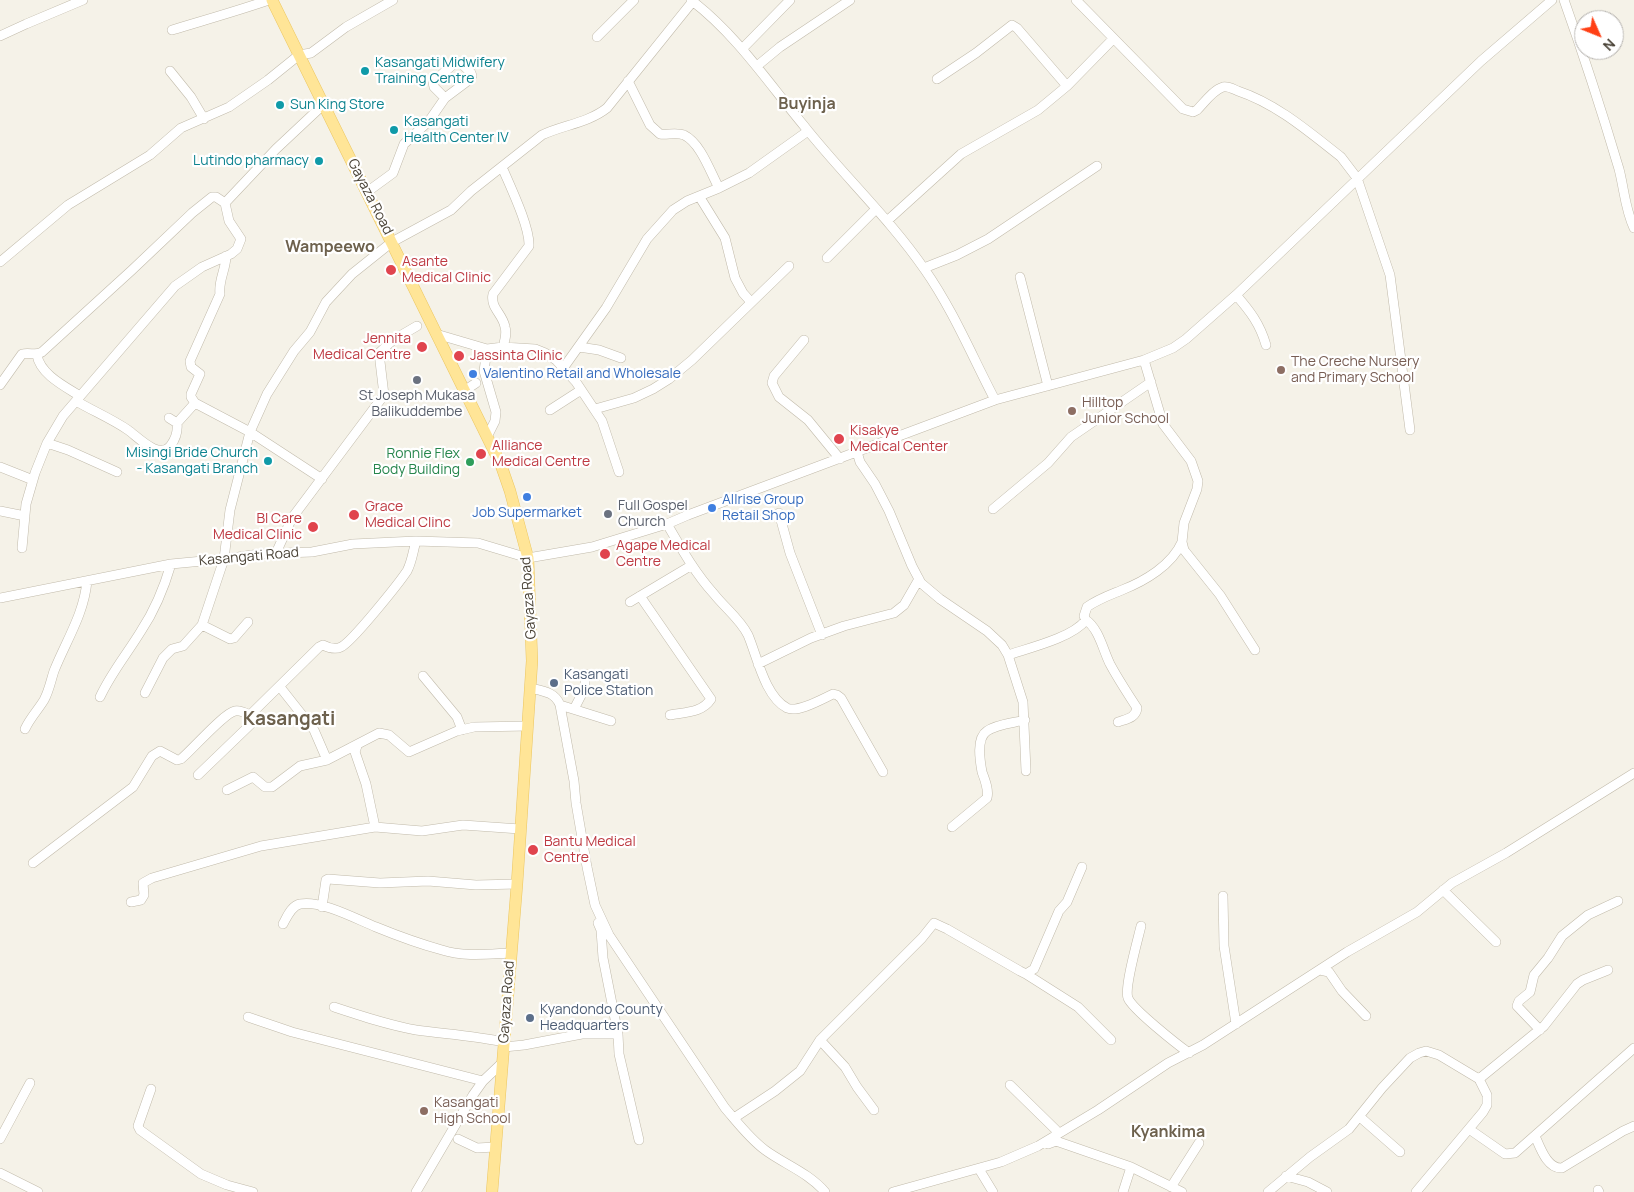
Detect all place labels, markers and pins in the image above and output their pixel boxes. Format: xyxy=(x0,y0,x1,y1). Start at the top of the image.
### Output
place label: Kasangati Midwifery Training Centre xyxy=(375,55,505,88)
marker: Kasangati Midwifery Training Centre xyxy=(359,65,371,77)
place label: Sun King Store xyxy=(290,97,384,113)
marker: Sun King Store xyxy=(274,99,286,111)
place label: Kasangati Health Center IV xyxy=(404,114,509,146)
marker: Kasangati Health Center IV xyxy=(388,124,400,136)
place label: Lutindo pharmacy xyxy=(193,153,309,169)
marker: Lutindo pharmacy xyxy=(313,155,325,167)
place label: Asante Medical Clinic xyxy=(402,254,491,286)
marker: Asante Medical Clinic xyxy=(384,263,398,277)
place label: Jennita Medical Centre xyxy=(313,331,411,364)
marker: Jennita Medical Centre xyxy=(415,340,429,354)
place label: Jassinta Clinic xyxy=(470,348,563,364)
marker: Jassinta Clinic xyxy=(452,349,466,363)
place label: The Creche Nursery and Primary School xyxy=(1291,354,1419,387)
marker: The Creche Nursery and Primary School xyxy=(1275,364,1287,376)
place label: Valentino Retail and Wholesale xyxy=(483,366,681,382)
marker: Valentino Retail and Wholesale xyxy=(467,368,479,380)
marker: St Joseph Mukasa Balikuddembe xyxy=(411,374,423,386)
place label: St Joseph Mukasa Balikuddembe xyxy=(359,388,475,421)
place label: Hilltop Junior School xyxy=(1082,395,1169,428)
marker: Hilltop Junior School xyxy=(1066,405,1078,417)
place label: Kisakye Medical Center xyxy=(850,423,948,456)
marker: Kisakye Medical Center xyxy=(832,432,846,446)
place label: Alliance Medical Centre xyxy=(492,438,590,471)
place label: Misingi Bride Church - Kasangati Branch xyxy=(126,445,258,478)
place label: Ronnie Flex Body Building xyxy=(373,446,460,478)
marker: Alliance Medical Centre xyxy=(474,447,488,461)
marker: Misingi Bride Church - Kasangati Branch xyxy=(262,455,274,467)
marker: Ronnie Flex Body Building xyxy=(464,456,476,468)
marker: Job Supermarket xyxy=(521,491,533,503)
place label: Allrise Group Retail Shop xyxy=(722,492,804,524)
place label: Full Gospel Church xyxy=(618,498,688,530)
place label: Grace Medical Clinc xyxy=(365,499,451,532)
marker: Allrise Group Retail Shop xyxy=(706,502,718,514)
place label: Job Supermarket xyxy=(472,505,582,521)
marker: Grace Medical Clinc xyxy=(347,508,361,522)
marker: Full Gospel Church xyxy=(602,508,614,520)
place label: BI Care Medical Clinic xyxy=(213,511,302,544)
marker: BI Care Medical Clinic xyxy=(306,520,320,534)
place label: Agape Medical Centre xyxy=(616,538,710,570)
marker: Agape Medical Centre xyxy=(598,547,612,561)
place label: Kasangati Police Station xyxy=(564,667,653,700)
marker: Kasangati Police Station xyxy=(548,677,560,689)
place label: Bantu Medical Centre xyxy=(544,834,636,866)
marker: Bantu Medical Centre xyxy=(526,843,540,857)
place label: Kyandondo County Headquarters xyxy=(540,1002,663,1034)
marker: Kyandondo County Headquarters xyxy=(524,1012,536,1024)
place label: Kasangati High School xyxy=(434,1095,511,1128)
marker: Kasangati High School xyxy=(418,1105,430,1117)

